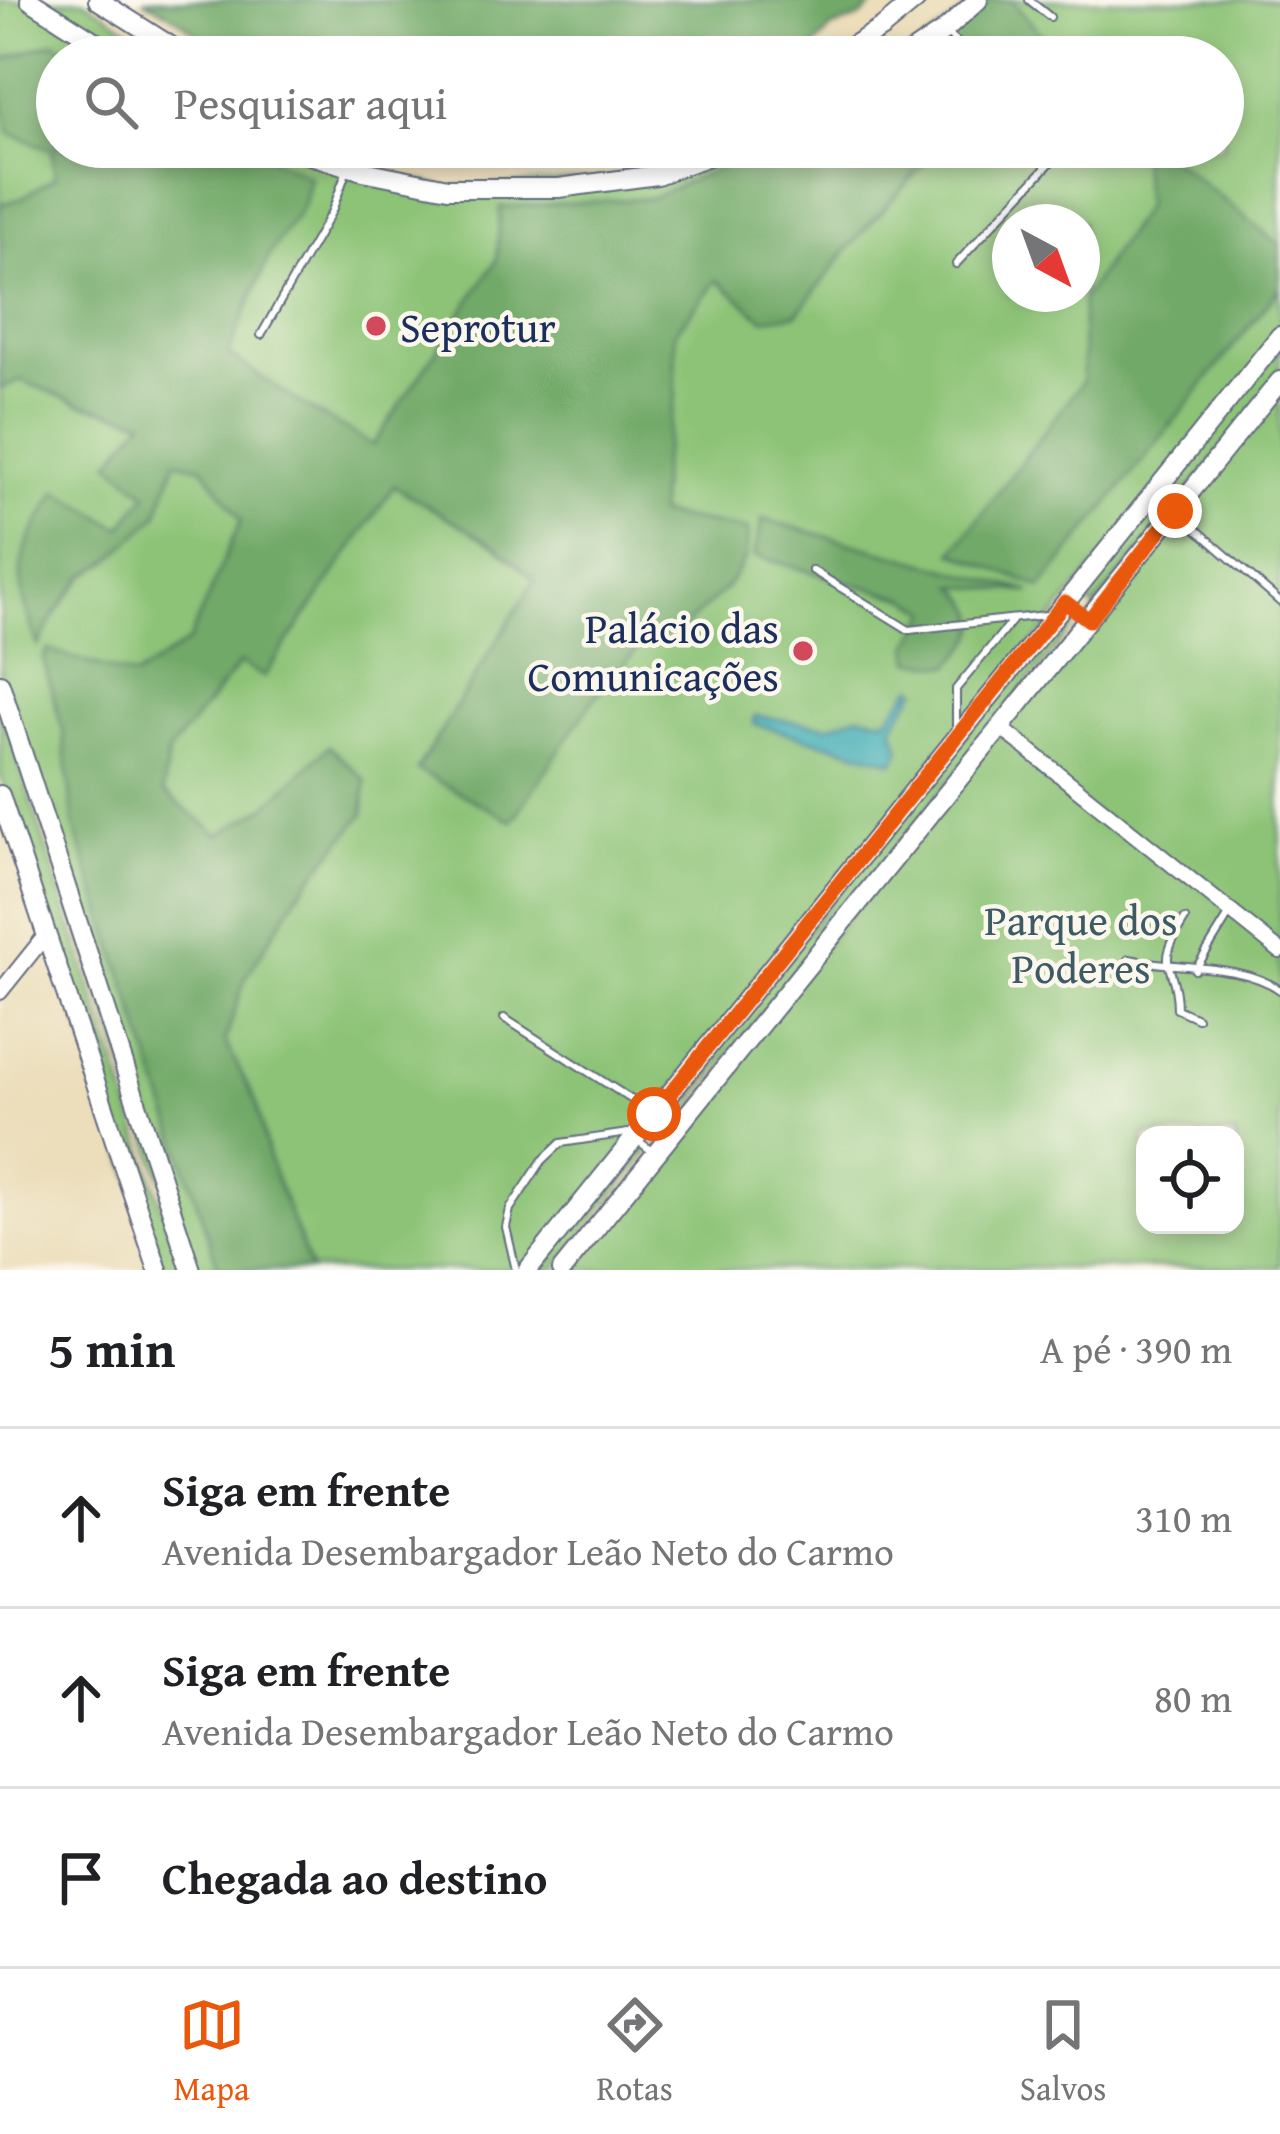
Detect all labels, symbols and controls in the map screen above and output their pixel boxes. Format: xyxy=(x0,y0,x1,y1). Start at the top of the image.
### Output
search box xyxy=(36,36,1244,168)
icon: search xyxy=(78,69,144,135)
text: Pesquisar aqui xyxy=(174,70,447,135)
north arrow xyxy=(992,204,1100,312)
place label: Seprotur xyxy=(400,296,556,357)
marker: Seprotur xyxy=(363,313,389,339)
route end xyxy=(1148,484,1202,538)
place label: Palácio das Comunicações xyxy=(527,597,779,706)
marker: Palácio das Comunicações xyxy=(790,638,816,664)
park label: Parque dos Poderes xyxy=(984,889,1178,998)
route start xyxy=(627,1087,681,1141)
map controls xyxy=(1136,1126,1244,1234)
button: locate xyxy=(1136,1126,1244,1234)
text: 5 min xyxy=(48,1311,175,1386)
text: A pé · 390 m xyxy=(1040,1320,1232,1377)
text: Siga em frente xyxy=(162,1457,450,1522)
icon: ahead xyxy=(48,1485,114,1551)
text: 310 m xyxy=(1135,1489,1232,1546)
text: Avenida Desembargador Leão Neto do Carmo xyxy=(162,1522,894,1579)
text: Siga em frente xyxy=(162,1637,450,1702)
icon: ahead xyxy=(48,1665,114,1731)
text: 80 m xyxy=(1154,1669,1232,1726)
text: Avenida Desembargador Leão Neto do Carmo xyxy=(162,1702,894,1759)
icon: arrive xyxy=(48,1845,114,1911)
text: Chegada ao destino xyxy=(162,1845,547,1910)
tab: Mapa xyxy=(174,1992,250,2112)
tab: Rotas xyxy=(597,1992,673,2112)
tab: Salvos xyxy=(1020,1992,1106,2112)

